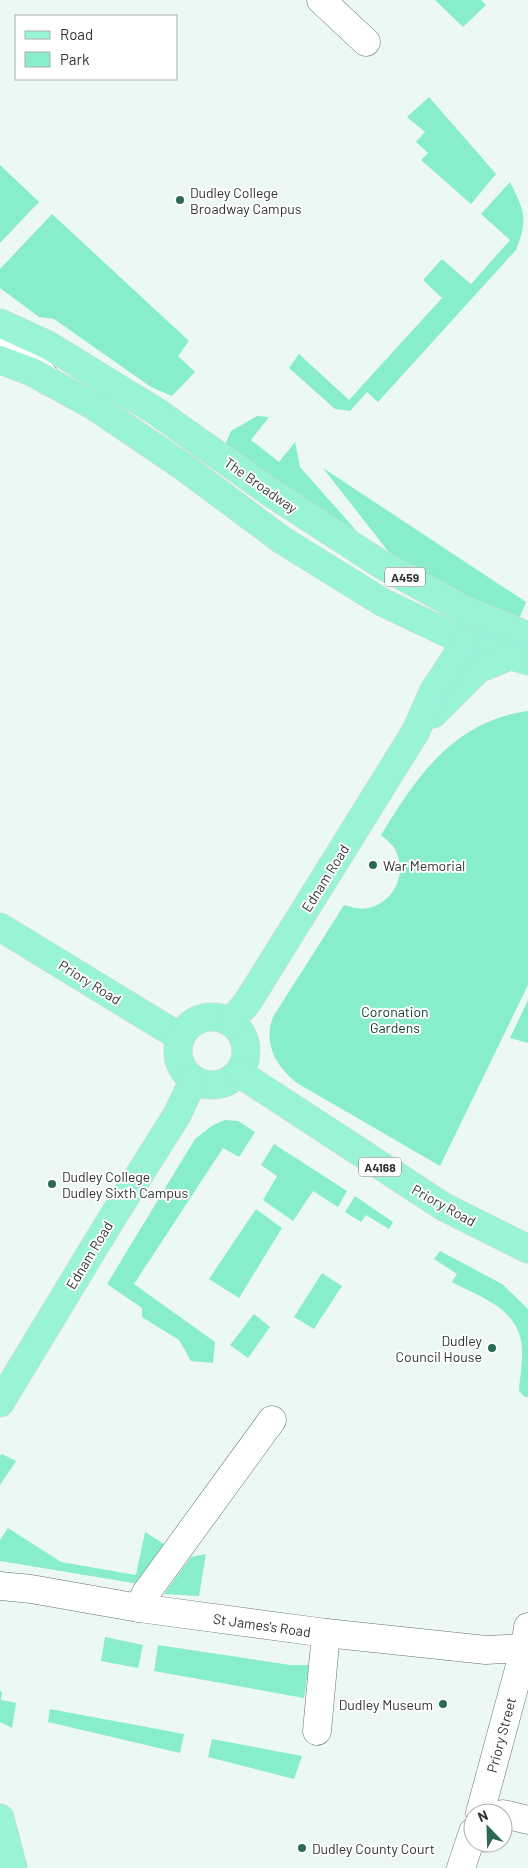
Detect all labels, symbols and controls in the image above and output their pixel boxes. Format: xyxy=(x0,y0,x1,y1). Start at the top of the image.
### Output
legend xyxy=(15,15,178,80)
text: Road xyxy=(60,25,93,43)
text: Park xyxy=(60,50,90,68)
place label: Dudley College Broadway Campus xyxy=(190,184,302,217)
marker: Dudley College Broadway Campus xyxy=(174,194,186,206)
street label: The Broadway xyxy=(221,454,301,517)
road number: A459 xyxy=(385,568,425,586)
street label: Ednam Road xyxy=(298,841,352,915)
place label: War Memorial xyxy=(383,857,465,874)
marker: War Memorial xyxy=(367,859,379,871)
street label: Priory Road xyxy=(56,956,124,1008)
park label: Coronation Gardens xyxy=(361,1003,429,1036)
road number: A4168 xyxy=(359,1158,401,1176)
place label: Dudley College Dudley Sixth Campus xyxy=(62,1168,189,1201)
marker: Dudley College Dudley Sixth Campus xyxy=(46,1178,58,1190)
street label: Priory Road xyxy=(409,1181,479,1229)
street label: Ednam Road xyxy=(62,1218,116,1292)
place label: Dudley Council House xyxy=(396,1332,483,1365)
marker: Dudley Council House xyxy=(486,1342,498,1354)
street label: St James's Road xyxy=(212,1610,312,1640)
street label: Priory Street xyxy=(483,1695,519,1775)
place label: Dudley Museum xyxy=(339,1696,433,1713)
marker: Dudley Museum xyxy=(437,1698,449,1710)
north arrow xyxy=(463,1803,513,1853)
text: N xyxy=(475,1806,490,1825)
place label: Dudley County Court xyxy=(312,1840,435,1857)
marker: Dudley County Court xyxy=(296,1842,308,1854)

